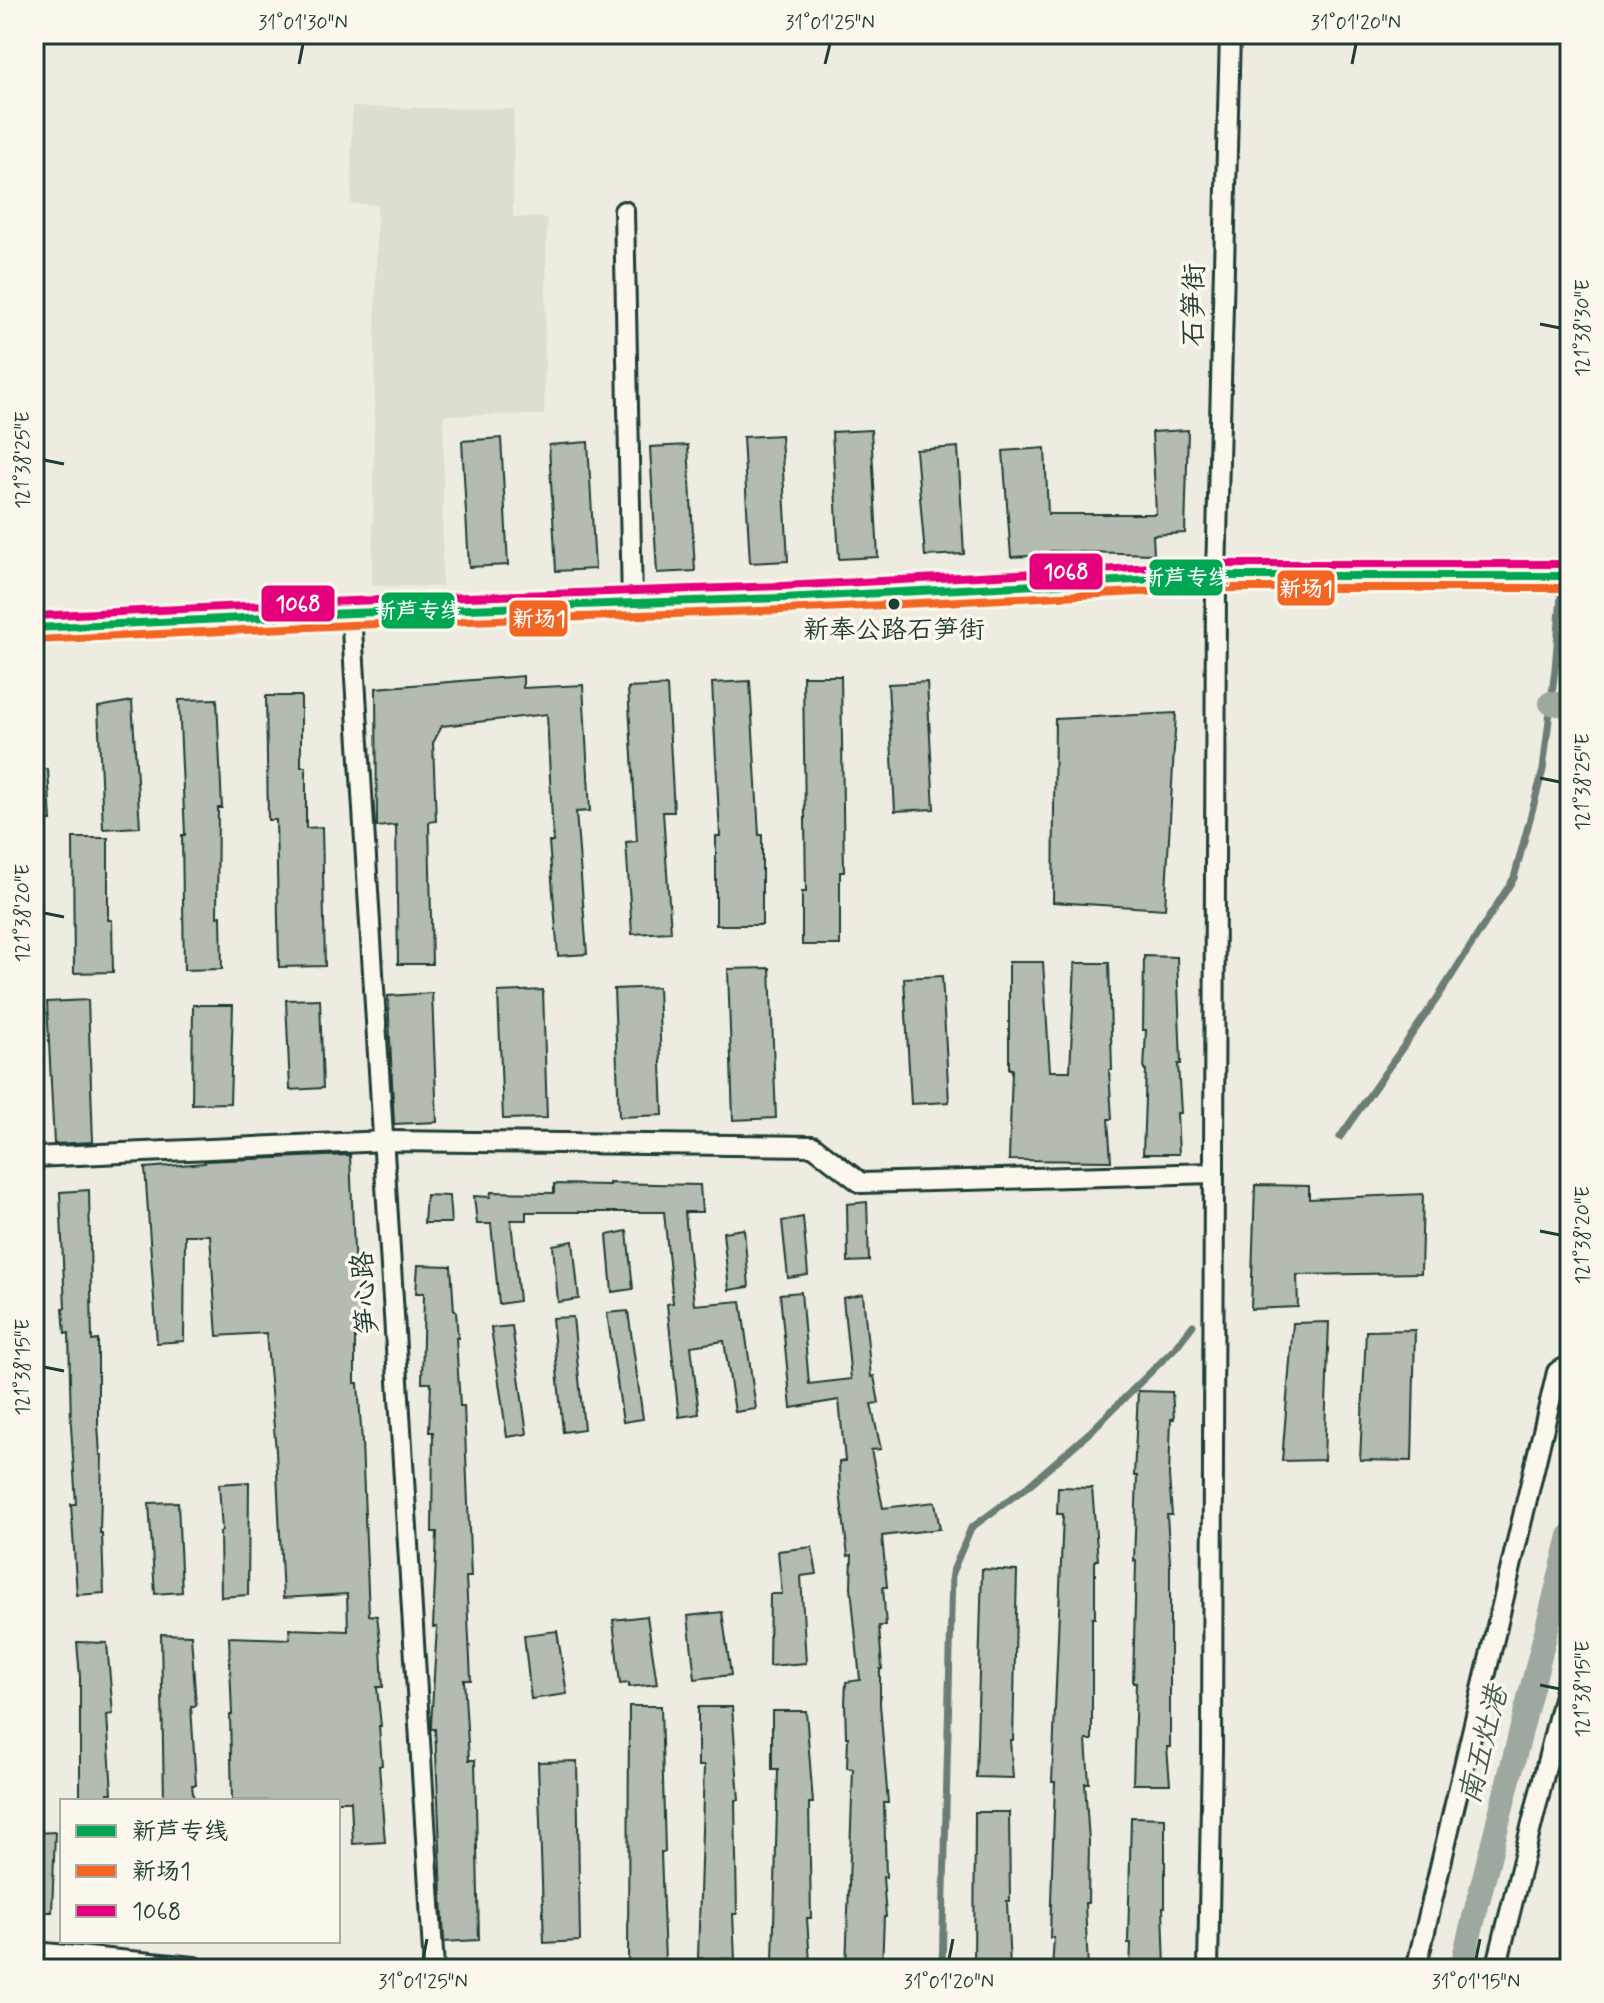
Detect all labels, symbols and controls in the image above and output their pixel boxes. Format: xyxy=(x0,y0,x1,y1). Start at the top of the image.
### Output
text: 31°01'30"N xyxy=(258,10,348,37)
text: 31°01'25"N xyxy=(785,10,875,37)
text: 31°01'20"N xyxy=(1311,10,1401,37)
street label: 石笋街 xyxy=(1176,263,1214,347)
text: 121°38'30"E xyxy=(1570,279,1597,377)
text: 121°38'25"E xyxy=(10,411,37,509)
line badge: 1068 xyxy=(1028,552,1104,591)
line badge: 新芦专线 xyxy=(1148,558,1224,597)
text: 1068 xyxy=(1043,559,1089,587)
text: 新芦专线 xyxy=(1142,565,1230,593)
line badge: 新场1 xyxy=(1276,569,1336,607)
text: 新场1 xyxy=(1279,576,1333,604)
line badge: 1068 xyxy=(260,584,336,623)
text: 1068 xyxy=(275,591,321,619)
line badge: 新芦专线 xyxy=(380,591,456,630)
marker: 新奉公路石笋街 xyxy=(886,596,902,612)
text: 新芦专线 xyxy=(374,598,462,626)
line badge: 新场1 xyxy=(508,599,569,638)
text: 新场1 xyxy=(512,606,566,634)
place label: 新奉公路石笋街 xyxy=(803,614,985,648)
text: 121°38'25"E xyxy=(1570,733,1597,831)
text: 121°38'20"E xyxy=(10,864,37,962)
text: 121°38'20"E xyxy=(1570,1186,1597,1284)
street label: 笋心路 xyxy=(345,1250,387,1336)
text: 121°38'15"E xyxy=(10,1319,37,1415)
text: 121°38'15"E xyxy=(1570,1641,1597,1737)
water label: 南五灶港 xyxy=(1451,1679,1518,1808)
legend xyxy=(60,1799,340,1943)
text: 新芦专线 xyxy=(132,1817,228,1848)
text: 新场1 xyxy=(132,1857,191,1888)
text: 1068 xyxy=(132,1897,181,1928)
text: 31°01'25"N xyxy=(378,1969,468,1996)
text: 31°01'20"N xyxy=(904,1969,994,1996)
text: 31°01'15"N xyxy=(1432,1969,1520,1996)

